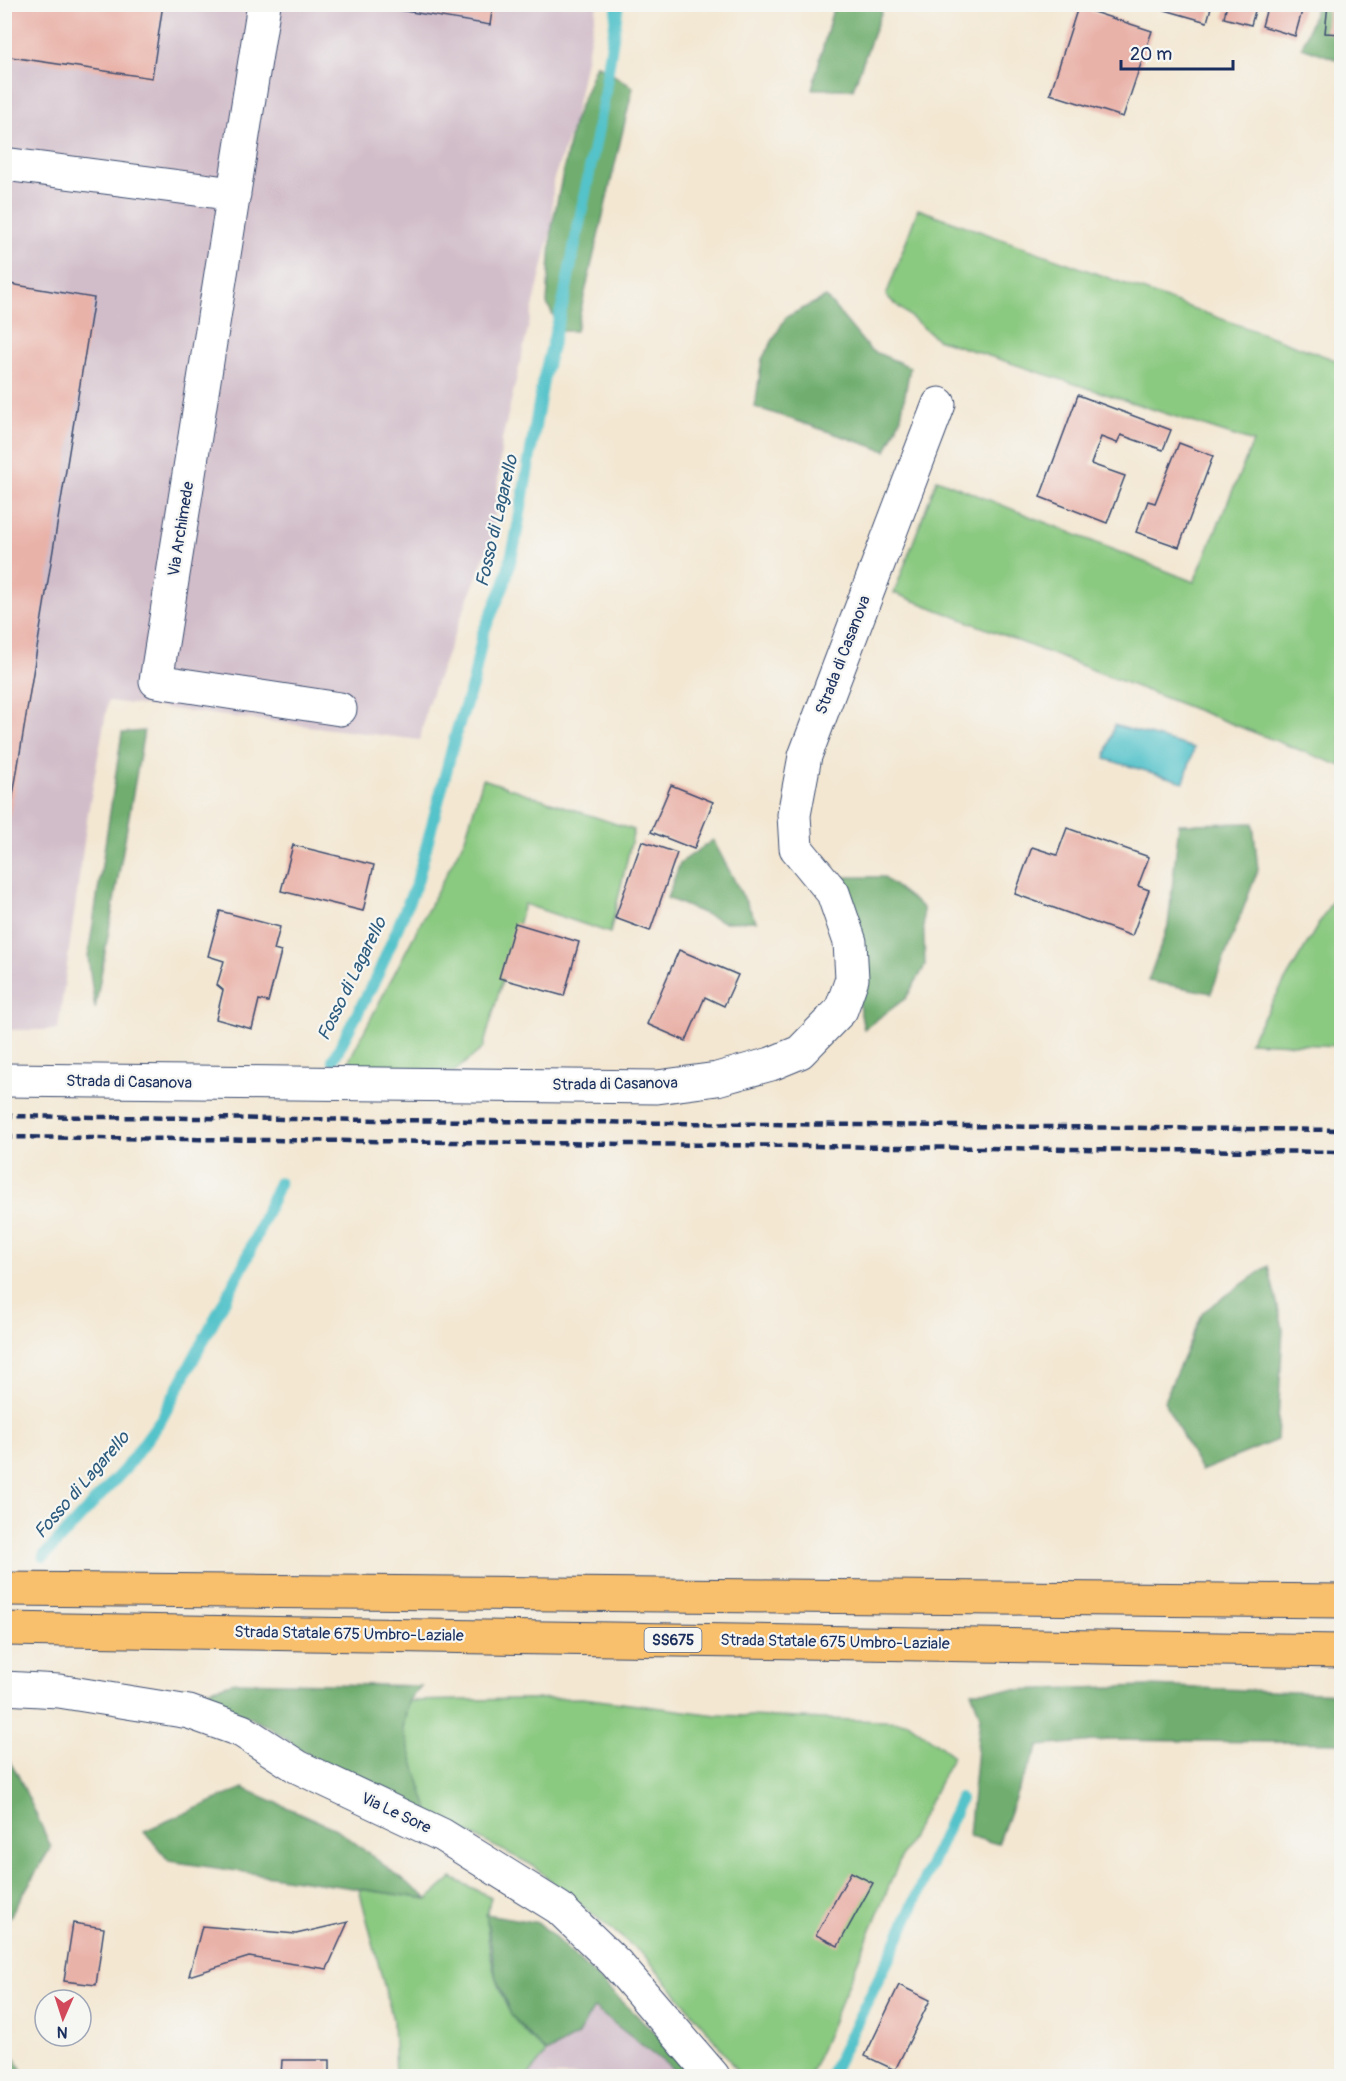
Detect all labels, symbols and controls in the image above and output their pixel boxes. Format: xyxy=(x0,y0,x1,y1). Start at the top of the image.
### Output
scale bar xyxy=(1121,33,1234,71)
text: 20 m xyxy=(1130,43,1172,66)
water label: Fosso di Lagarello xyxy=(471,452,524,589)
street label: Via Archimede xyxy=(164,480,198,578)
street label: Strada di Casanova xyxy=(811,593,875,717)
water label: Fosso di Lagarello xyxy=(312,912,392,1044)
street label: Strada di Casanova xyxy=(66,1071,192,1093)
street label: Strada di Casanova xyxy=(552,1073,678,1095)
water label: Fosso di Lagarello xyxy=(29,1426,136,1543)
street label: Strada Statale 675 Umbro-Laziale xyxy=(234,1622,464,1646)
road number: SS675 xyxy=(644,1628,702,1652)
street label: Strada Statale 675 Umbro-Laziale xyxy=(720,1630,950,1654)
street label: Via Le Sore xyxy=(358,1788,434,1838)
north arrow xyxy=(33,1988,93,2048)
text: N xyxy=(56,2022,68,2042)

